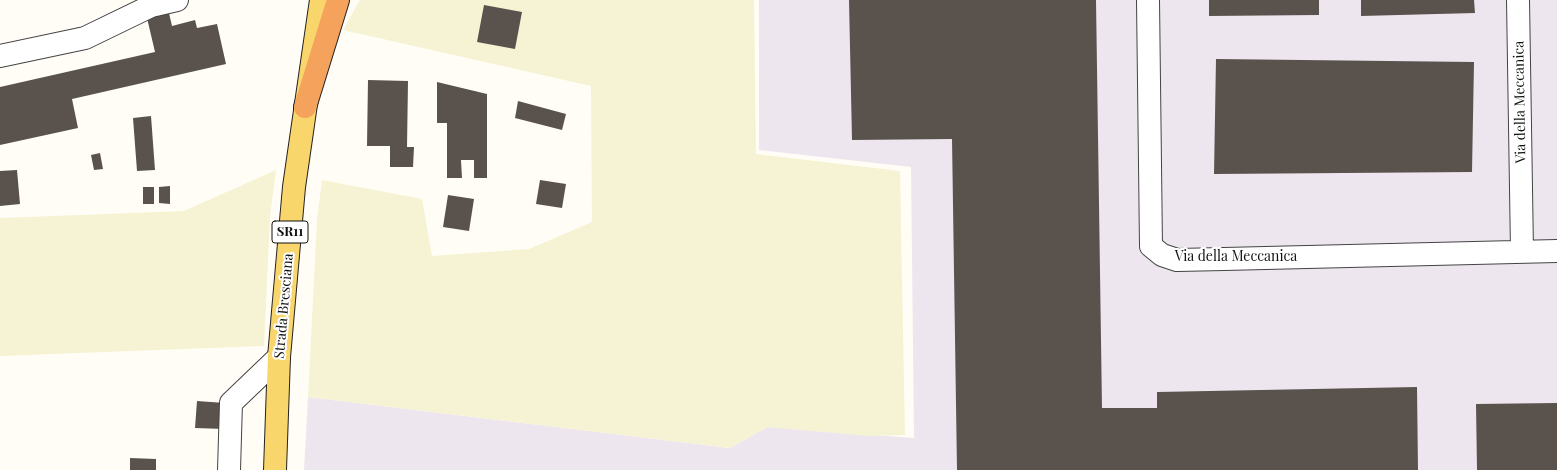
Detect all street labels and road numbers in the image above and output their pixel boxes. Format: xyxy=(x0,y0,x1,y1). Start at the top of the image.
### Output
street label: Via della Meccanica xyxy=(1511,41,1529,163)
road number: SR11 xyxy=(272,221,308,243)
street label: Via della Meccanica xyxy=(1175,249,1297,265)
street label: Strada Bresciana xyxy=(271,253,297,359)

